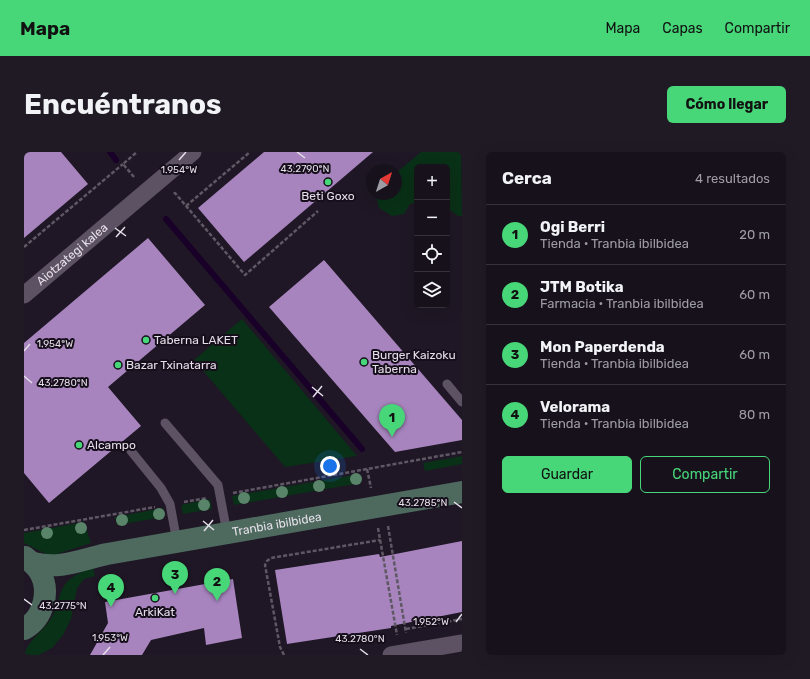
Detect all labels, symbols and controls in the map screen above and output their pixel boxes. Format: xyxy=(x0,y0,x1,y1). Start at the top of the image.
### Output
text: Mapa xyxy=(20,17,70,40)
text: Mapa xyxy=(605,20,640,37)
text: Capas xyxy=(662,20,703,37)
text: Compartir xyxy=(725,20,790,37)
button: Cómo llegar xyxy=(667,86,786,123)
text: Encuéntranos xyxy=(24,88,222,121)
text: 43.2790°N xyxy=(281,163,329,175)
text: 1.954°W xyxy=(161,164,197,176)
north arrow xyxy=(366,164,402,200)
map controls xyxy=(414,164,450,308)
button: + xyxy=(414,164,450,200)
text: Cerca xyxy=(502,168,552,188)
text: 4 resultados xyxy=(695,171,770,186)
marker: Beti Goxo xyxy=(323,177,333,187)
place label: Beti Goxo xyxy=(301,189,355,203)
button: − xyxy=(414,200,450,236)
text: Ogi Berri xyxy=(540,218,605,236)
street label: Aiotzategi kalea xyxy=(34,220,110,288)
text: 1 xyxy=(512,227,518,242)
text: 20 m xyxy=(739,227,770,242)
button: locate xyxy=(414,236,450,272)
text: Tienda · Tranbia ibilbidea xyxy=(540,236,689,251)
button: layers xyxy=(414,272,450,308)
text: JTM Botika xyxy=(540,278,624,296)
text: 2 xyxy=(511,287,519,302)
text: 60 m xyxy=(739,287,770,302)
text: Farmacia · Tranbia ibilbidea xyxy=(540,296,704,311)
place label: Taberna LAKET xyxy=(154,333,238,347)
marker: Taberna LAKET xyxy=(141,335,151,345)
text: 1.954°W xyxy=(37,338,73,350)
text: Mon Paperdenda xyxy=(540,338,665,356)
text: 3 xyxy=(511,347,519,362)
text: 60 m xyxy=(739,347,770,362)
place label: Burger Kaizoku Taberna xyxy=(372,348,456,376)
text: Tienda · Tranbia ibilbidea xyxy=(540,356,689,371)
marker: Burger Kaizoku Taberna xyxy=(359,357,369,367)
place label: Bazar Txinatarra xyxy=(126,358,217,372)
marker: Bazar Txinatarra xyxy=(113,360,123,370)
text: 43.2780°N xyxy=(38,377,88,389)
text: Velorama xyxy=(540,398,610,416)
pin: 1 xyxy=(379,404,405,437)
text: 4 xyxy=(511,407,519,422)
text: 80 m xyxy=(739,407,770,422)
text: Tienda · Tranbia ibilbidea xyxy=(540,416,689,431)
place label: Alcampo xyxy=(87,438,136,452)
marker: Alcampo xyxy=(74,440,84,450)
your location xyxy=(320,456,340,476)
button: Guardar xyxy=(502,456,632,493)
button: Compartir xyxy=(640,456,770,493)
text: 43.2785°N xyxy=(399,497,447,509)
street label: Tranbia ibilbidea xyxy=(231,510,323,539)
pin: 3 xyxy=(162,561,188,594)
pin: 2 xyxy=(204,568,230,601)
pin: 4 xyxy=(98,574,124,607)
marker: ArkiKat xyxy=(150,593,160,603)
text: 43.2775°N xyxy=(39,600,87,612)
place label: ArkiKat xyxy=(135,605,175,619)
text: 1.952°W xyxy=(413,616,449,628)
text: 1.953°W xyxy=(92,632,128,644)
text: 43.2780°N xyxy=(335,633,385,645)

